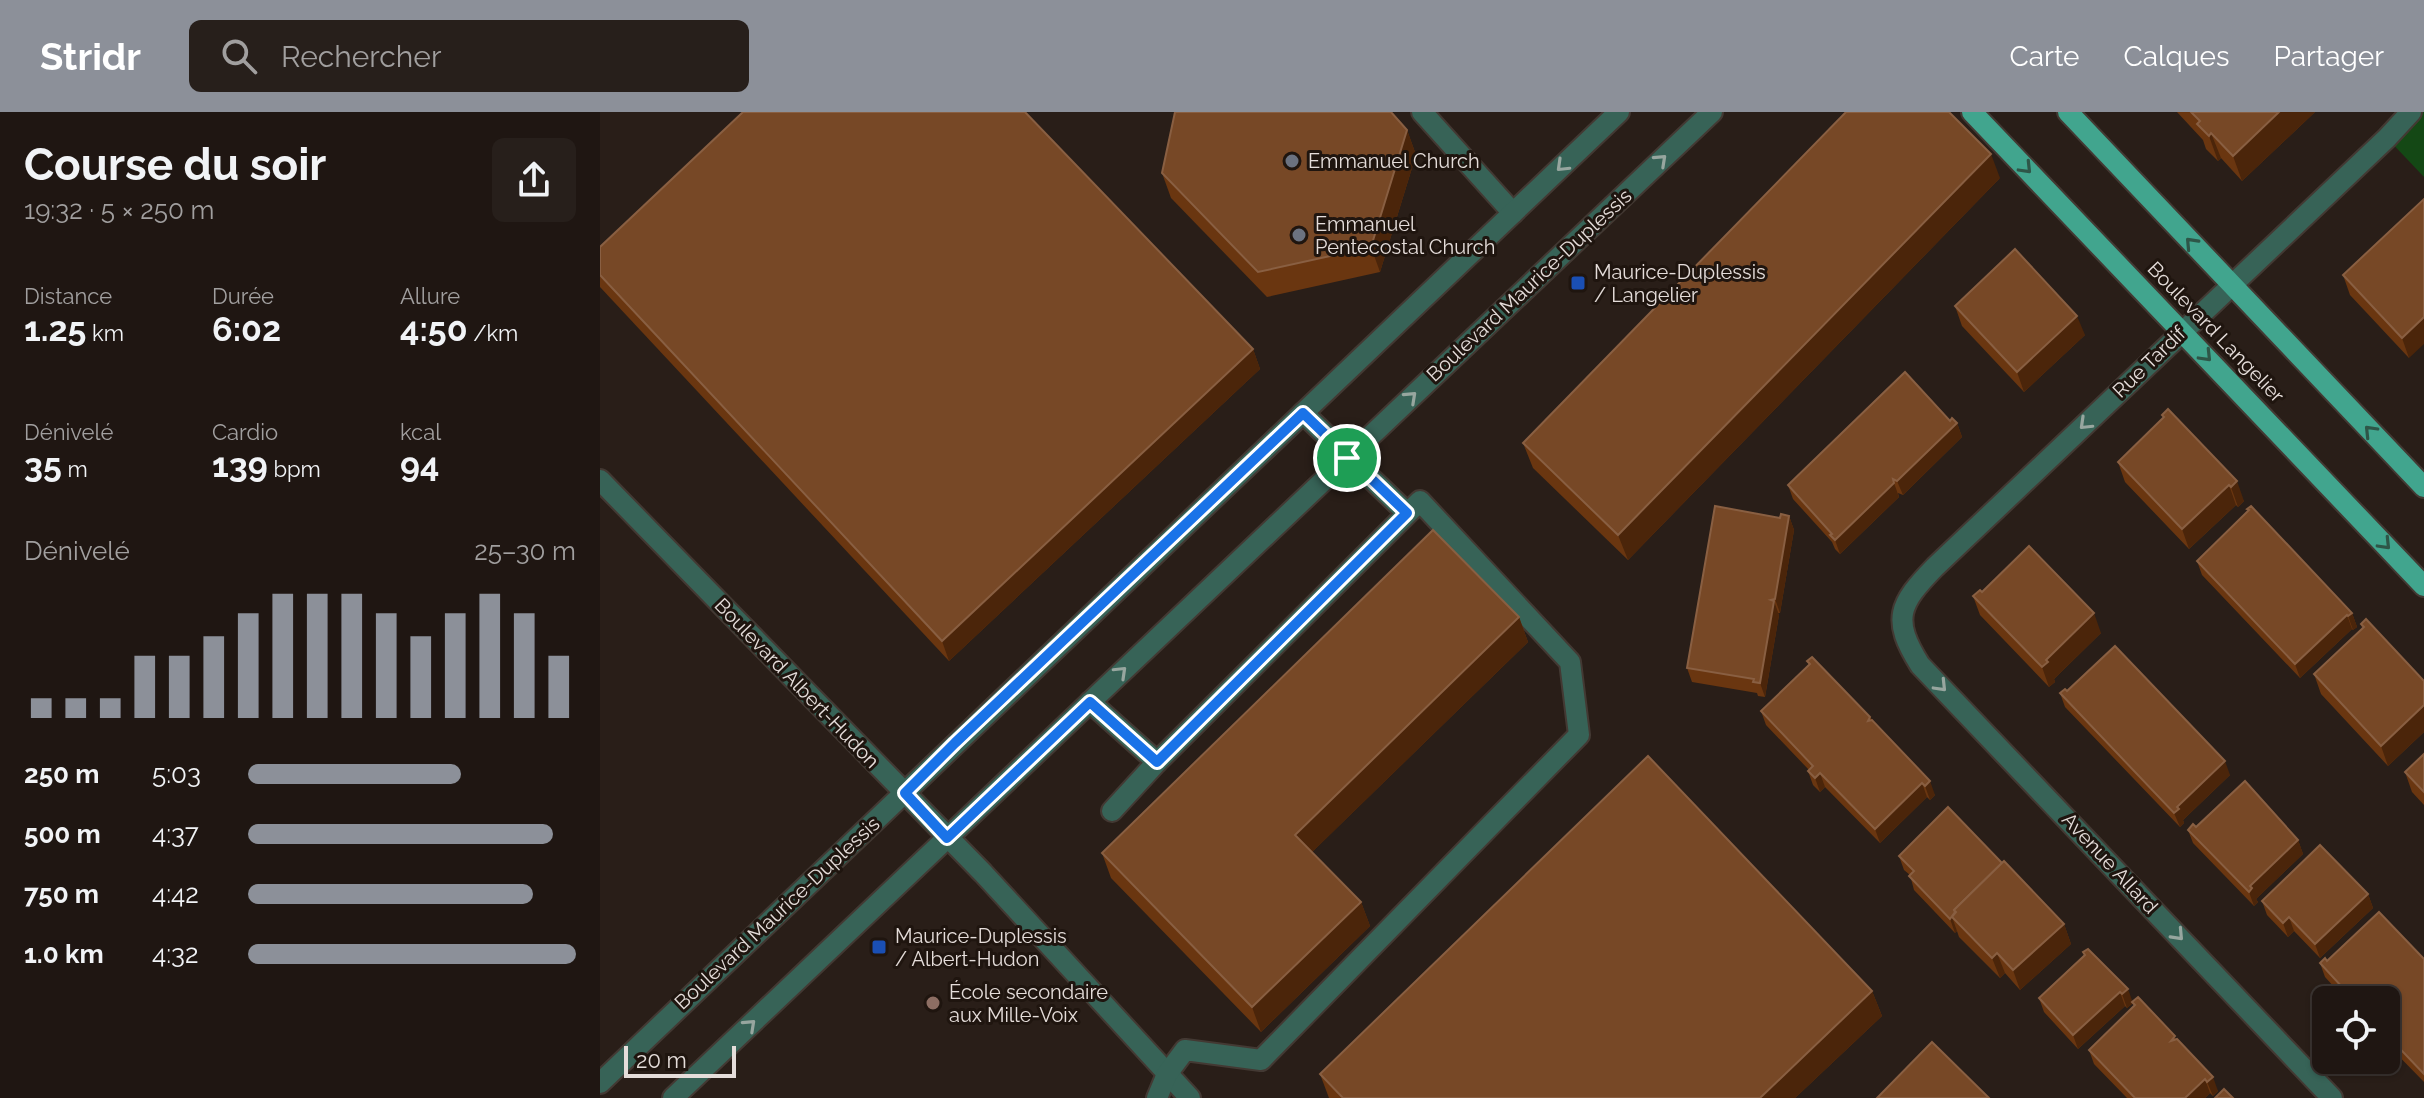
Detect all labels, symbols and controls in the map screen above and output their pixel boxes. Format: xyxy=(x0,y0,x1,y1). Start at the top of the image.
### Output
search box xyxy=(189,20,749,92)
text: Stridr xyxy=(40,34,141,79)
icon: search xyxy=(217,34,261,78)
text: Rechercher xyxy=(281,39,441,74)
text: Carte xyxy=(2010,40,2079,73)
text: Calques xyxy=(2123,40,2229,73)
text: Partager xyxy=(2273,40,2384,73)
button: share xyxy=(492,138,576,222)
text: Course du soir xyxy=(24,139,326,190)
place label: Emmanuel Church xyxy=(1308,149,1480,173)
marker: Emmanuel Church xyxy=(1283,152,1301,170)
one-way arrow xyxy=(1652,155,1666,169)
one-way arrow xyxy=(1557,157,1571,171)
one-way arrow xyxy=(2016,159,2031,173)
street label: Boulevard Maurice-Duplessis xyxy=(1422,184,1636,386)
text: 19:32 · 5 × 250 m xyxy=(24,195,214,225)
place label: Emmanuel Pentecostal Church xyxy=(1315,212,1495,259)
marker: Emmanuel Pentecostal Church xyxy=(1290,226,1308,244)
one-way arrow xyxy=(2185,238,2200,252)
street label: Boulevard Langelier xyxy=(2143,257,2289,407)
place label: Maurice-Duplessis / Langelier xyxy=(1594,260,1766,307)
marker: Maurice-Duplessis / Langelier xyxy=(1569,274,1587,292)
text: Distance xyxy=(24,283,112,309)
text: Durée xyxy=(212,283,274,309)
text: Allure xyxy=(400,283,460,309)
text: 1.25 xyxy=(24,309,86,349)
text: 6:02 xyxy=(212,309,281,349)
text: 4:50 xyxy=(400,309,468,349)
text: km xyxy=(86,320,124,346)
text: /km xyxy=(468,320,518,346)
street label: Rue Tardif xyxy=(2108,320,2191,403)
one-way arrow xyxy=(2196,347,2211,361)
one-way arrow xyxy=(1402,391,1416,406)
one-way arrow xyxy=(2080,414,2094,429)
text: Dénivelé xyxy=(24,419,113,445)
text: Cardio xyxy=(212,419,278,445)
text: kcal xyxy=(400,419,441,445)
pin xyxy=(1313,424,1381,492)
one-way arrow xyxy=(2365,426,2379,440)
icon: arrive xyxy=(1325,436,1369,480)
text: 35 xyxy=(24,445,62,485)
text: 139 xyxy=(212,445,268,485)
text: 94 xyxy=(400,445,439,485)
text: m xyxy=(62,456,88,482)
text: bpm xyxy=(268,456,321,482)
one-way arrow xyxy=(2375,535,2389,550)
text: Dénivelé xyxy=(24,536,130,566)
text: 25–30 m xyxy=(474,536,576,566)
street label: Boulevard Albert-Hudon xyxy=(710,593,884,773)
one-way arrow xyxy=(1112,668,1127,682)
one-way arrow xyxy=(1931,677,1946,691)
text: 250 m xyxy=(24,759,99,789)
text: 5:03 xyxy=(152,759,201,789)
street label: Avenue Allard xyxy=(2057,808,2163,918)
street label: Boulevard Maurice-Duplessis xyxy=(670,812,884,1014)
text: 500 m xyxy=(24,819,101,849)
text: 4:37 xyxy=(152,819,199,849)
text: 750 m xyxy=(24,879,99,909)
text: 4:42 xyxy=(152,879,199,909)
place label: Maurice-Duplessis / Albert-Hudon xyxy=(895,924,1067,971)
one-way arrow xyxy=(2169,926,2184,940)
marker: Maurice-Duplessis / Albert-Hudon xyxy=(870,938,888,956)
text: 1.0 km xyxy=(24,939,104,969)
text: 4:32 xyxy=(152,939,199,969)
place label: École secondaire aux Mille-Voix xyxy=(949,980,1108,1027)
map controls xyxy=(2312,986,2400,1074)
button: locate xyxy=(2312,986,2400,1074)
marker: École secondaire aux Mille-Voix xyxy=(924,994,942,1012)
one-way arrow xyxy=(741,1019,755,1034)
scale bar xyxy=(624,1042,736,1078)
text: 20 m xyxy=(636,1047,687,1073)

